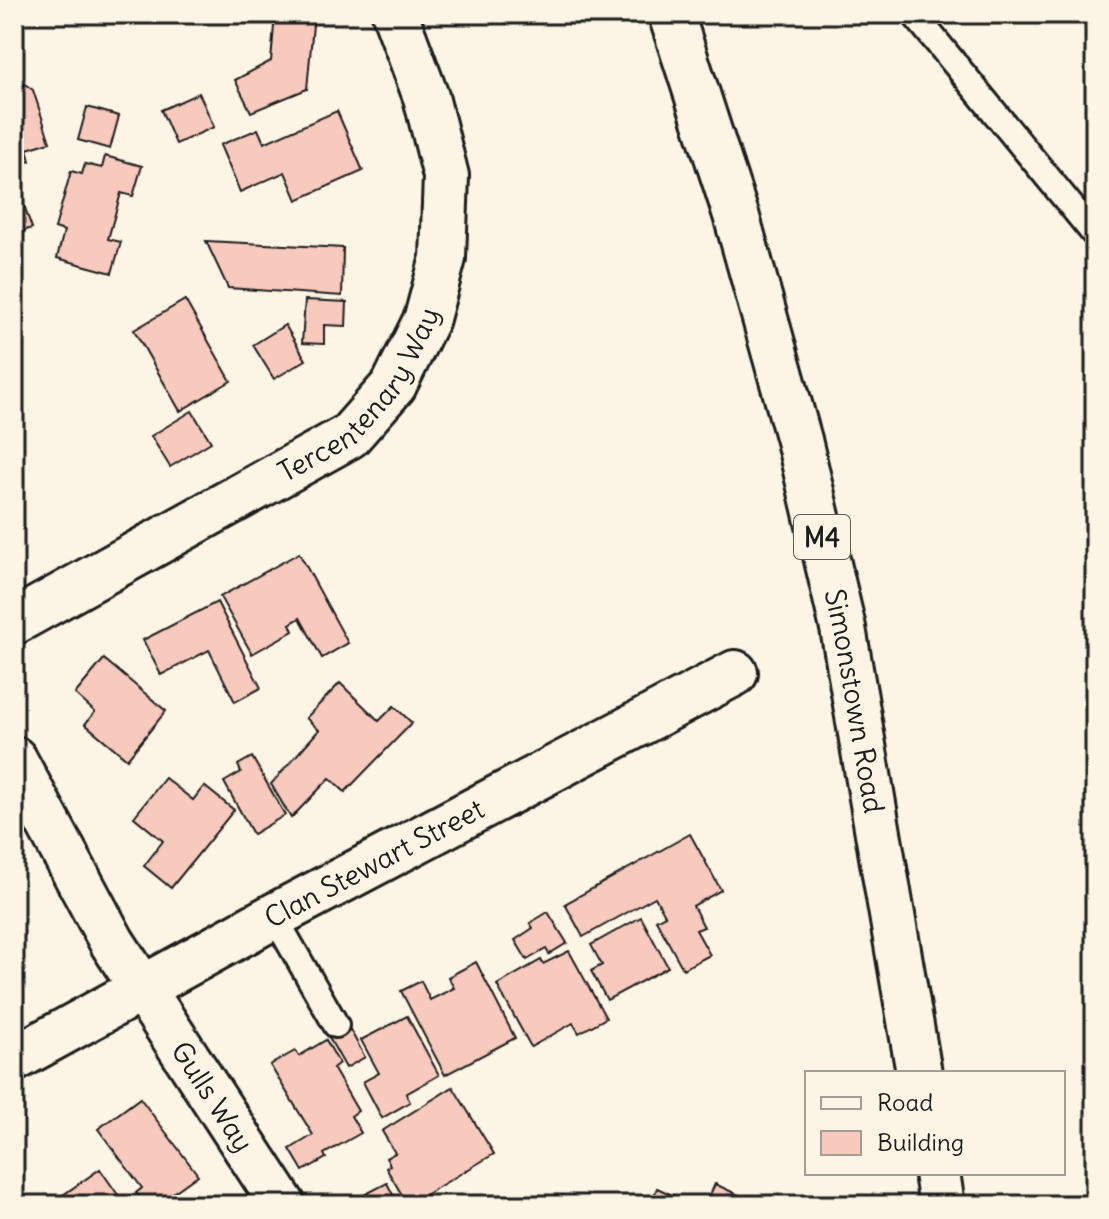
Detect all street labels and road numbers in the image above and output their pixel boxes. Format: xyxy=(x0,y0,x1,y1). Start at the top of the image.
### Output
street label: Tercentenary Way xyxy=(272,304,447,490)
road number: M4 xyxy=(794,515,850,559)
street label: Simonstown Road xyxy=(816,585,892,816)
street label: Clan Stewart Street xyxy=(258,791,490,936)
street label: Gulls Way xyxy=(163,1034,262,1159)

